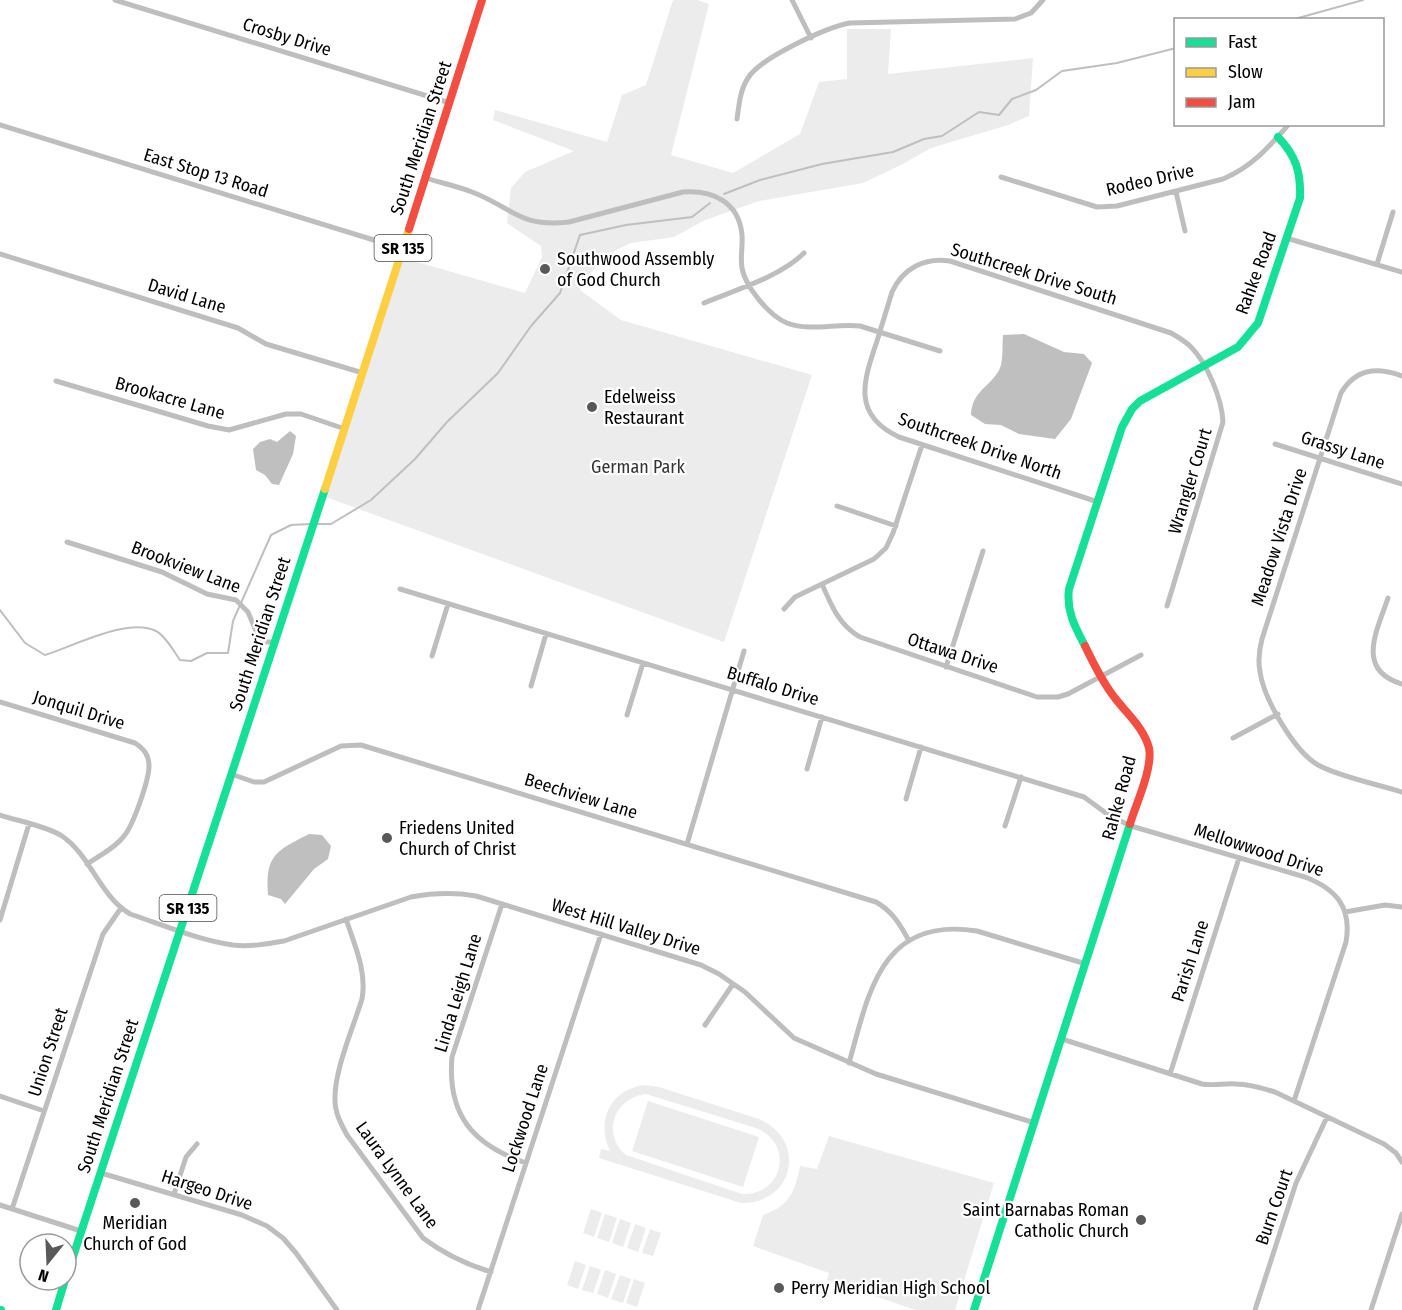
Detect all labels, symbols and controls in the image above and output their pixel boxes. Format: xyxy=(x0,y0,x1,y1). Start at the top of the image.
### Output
street label: Crosby Drive xyxy=(240,13,334,61)
legend xyxy=(1174,18,1384,126)
text: Fast xyxy=(1228,31,1257,53)
street label: South Meridian Street xyxy=(386,58,456,218)
text: Slow xyxy=(1228,61,1263,83)
text: Jam xyxy=(1228,91,1256,113)
street label: East Stop 13 Road xyxy=(141,144,271,202)
street label: Rodeo Drive xyxy=(1104,159,1196,201)
street label: Rahke Road xyxy=(1231,229,1281,317)
road number: SR 135 xyxy=(374,235,432,261)
street label: Southcreek Drive South xyxy=(948,238,1120,310)
place label: Southwood Assembly of God Church xyxy=(557,248,714,291)
marker: Southwood Assembly of God Church xyxy=(538,262,552,276)
street label: David Lane xyxy=(145,274,229,318)
street label: Brookacre Lane xyxy=(113,372,228,424)
place label: Edelweiss Restaurant xyxy=(604,386,684,429)
marker: Edelweiss Restaurant xyxy=(585,400,599,414)
street label: Southcreek Drive North xyxy=(895,408,1065,484)
street label: Wrangler Court xyxy=(1163,425,1217,537)
street label: Grassy Lane xyxy=(1298,426,1388,474)
park label: German Park xyxy=(591,456,686,478)
street label: Meadow Vista Drive xyxy=(1246,465,1312,609)
street label: Brookview Lane xyxy=(128,536,244,598)
street label: South Meridian Street xyxy=(225,554,295,714)
street label: Ottawa Drive xyxy=(905,628,1001,678)
street label: Buffalo Drive xyxy=(724,662,822,710)
street label: Jonquil Drive xyxy=(31,686,128,734)
street label: Rahke Road xyxy=(1097,753,1141,843)
street label: Beechview Lane xyxy=(522,768,640,824)
place label: Friedens United Church of Christ xyxy=(399,817,516,860)
street label: Mellowwood Drive xyxy=(1191,819,1327,881)
marker: Friedens United Church of Christ xyxy=(380,831,394,845)
street label: West Hill Valley Drive xyxy=(549,894,703,960)
road number: SR 135 xyxy=(160,895,216,921)
street label: Parish Lane xyxy=(1166,917,1214,1005)
street label: Linda Leigh Lane xyxy=(430,931,487,1055)
street label: Union Street xyxy=(23,1005,73,1099)
street label: South Meridian Street xyxy=(73,1016,143,1176)
street label: Lockwood Lane xyxy=(497,1061,553,1175)
street label: Laura Lynne Lane xyxy=(351,1117,443,1233)
street label: Hargeo Drive xyxy=(159,1165,255,1215)
street label: Burn Court xyxy=(1251,1166,1297,1248)
marker: Meridian Church of God xyxy=(128,1196,142,1210)
place label: Saint Barnabas Roman Catholic Church xyxy=(963,1199,1129,1242)
place label: Meridian Church of God xyxy=(83,1212,187,1255)
marker: Saint Barnabas Roman Catholic Church xyxy=(1134,1213,1148,1227)
north arrow xyxy=(18,1232,78,1292)
text: N xyxy=(36,1265,51,1286)
place label: Perry Meridian High School xyxy=(791,1277,990,1299)
marker: Perry Meridian High School xyxy=(772,1281,786,1295)

